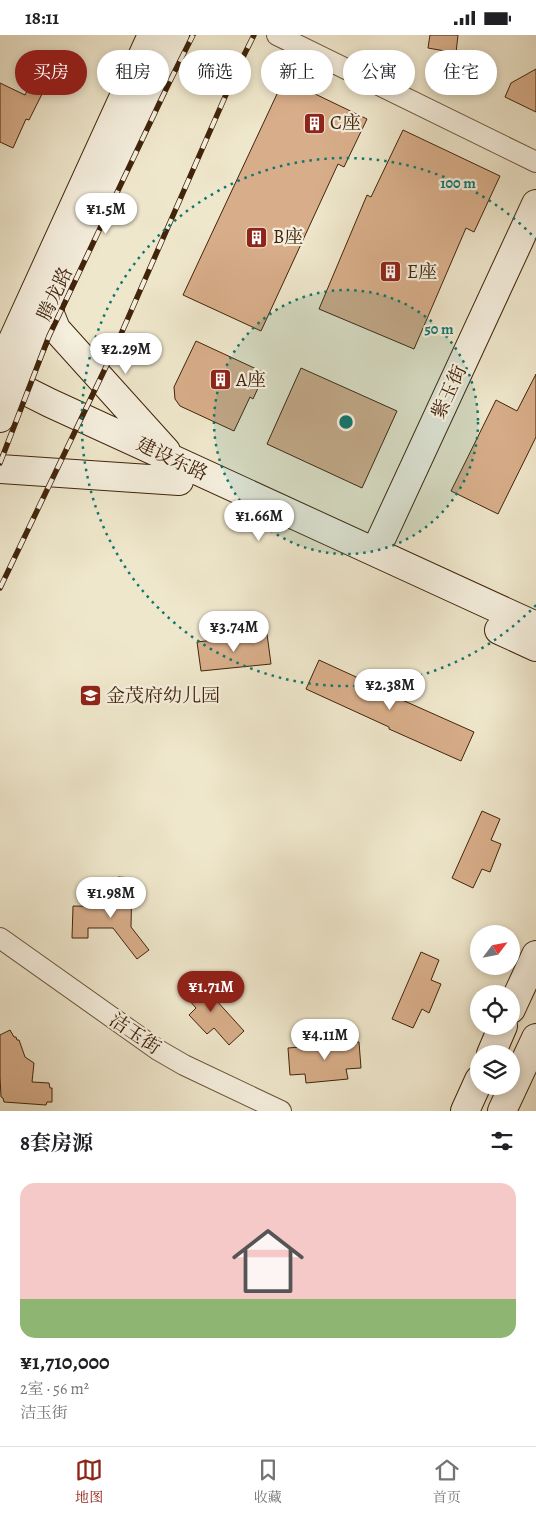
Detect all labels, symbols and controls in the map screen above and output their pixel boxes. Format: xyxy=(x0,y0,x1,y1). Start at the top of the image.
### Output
text: 18:11 xyxy=(25,5,59,31)
chip: 买房 xyxy=(15,50,87,95)
chip: 租房 xyxy=(97,50,169,95)
chip: 筛选 xyxy=(179,50,251,95)
chip: 新上 xyxy=(261,50,333,95)
chip: 公寓 xyxy=(343,50,415,95)
chip: 住宅 xyxy=(425,50,497,95)
place label: C座 xyxy=(330,110,361,136)
building icon: C座 xyxy=(302,111,326,135)
text: 100 m xyxy=(440,173,476,193)
pin: ¥1.5M xyxy=(71,193,141,235)
text: ¥1.5M xyxy=(86,198,126,220)
place label: B座 xyxy=(273,224,303,250)
building icon: B座 xyxy=(245,225,269,249)
place label: E座 xyxy=(407,259,437,285)
building icon: E座 xyxy=(379,260,403,284)
street label: 腾龙路 xyxy=(31,263,79,325)
text: 50 m xyxy=(424,319,454,339)
pin: ¥2.29M xyxy=(85,333,167,375)
text: ¥2.29M xyxy=(101,338,151,360)
street label: 紫玉街 xyxy=(425,361,473,423)
place label: A座 xyxy=(235,367,266,393)
building icon: A座 xyxy=(208,368,232,392)
centre of rings xyxy=(337,413,355,431)
street label: 建设东路 xyxy=(132,431,212,487)
pin: ¥1.66M xyxy=(218,499,300,542)
text: ¥1.66M xyxy=(235,505,283,527)
pin: ¥3.74M xyxy=(193,611,275,653)
text: ¥3.74M xyxy=(210,616,258,638)
pin: ¥2.38M xyxy=(349,669,431,711)
text: ¥2.38M xyxy=(365,674,415,696)
place label: 金茂府幼儿园 xyxy=(106,683,220,709)
school or university icon: 金茂府幼儿园 xyxy=(78,684,102,708)
pin: ¥1.98M xyxy=(70,877,152,919)
text: ¥1.98M xyxy=(87,882,135,904)
north arrow xyxy=(470,925,520,975)
map controls xyxy=(470,925,520,1095)
pin: ¥1.71M xyxy=(170,971,252,1013)
text: ¥1.71M xyxy=(188,976,234,998)
button: locate xyxy=(470,985,520,1035)
street label: 洁玉街 xyxy=(104,1007,166,1061)
pin: ¥4.11M xyxy=(284,1019,366,1061)
text: ¥4.11M xyxy=(302,1024,348,1046)
button: layers xyxy=(470,1045,520,1095)
icon: filters xyxy=(488,1127,516,1155)
text: 8套房源 xyxy=(20,1129,93,1157)
icon: home xyxy=(223,1216,313,1306)
text: ¥1,710,000 xyxy=(20,1348,110,1376)
text: 2室 · 56 m² xyxy=(20,1378,89,1400)
text: 洁玉街 xyxy=(20,1402,68,1424)
tab: 地图 xyxy=(75,1456,103,1507)
tab: 收藏 xyxy=(254,1456,282,1507)
tab: 首页 xyxy=(433,1456,461,1507)

